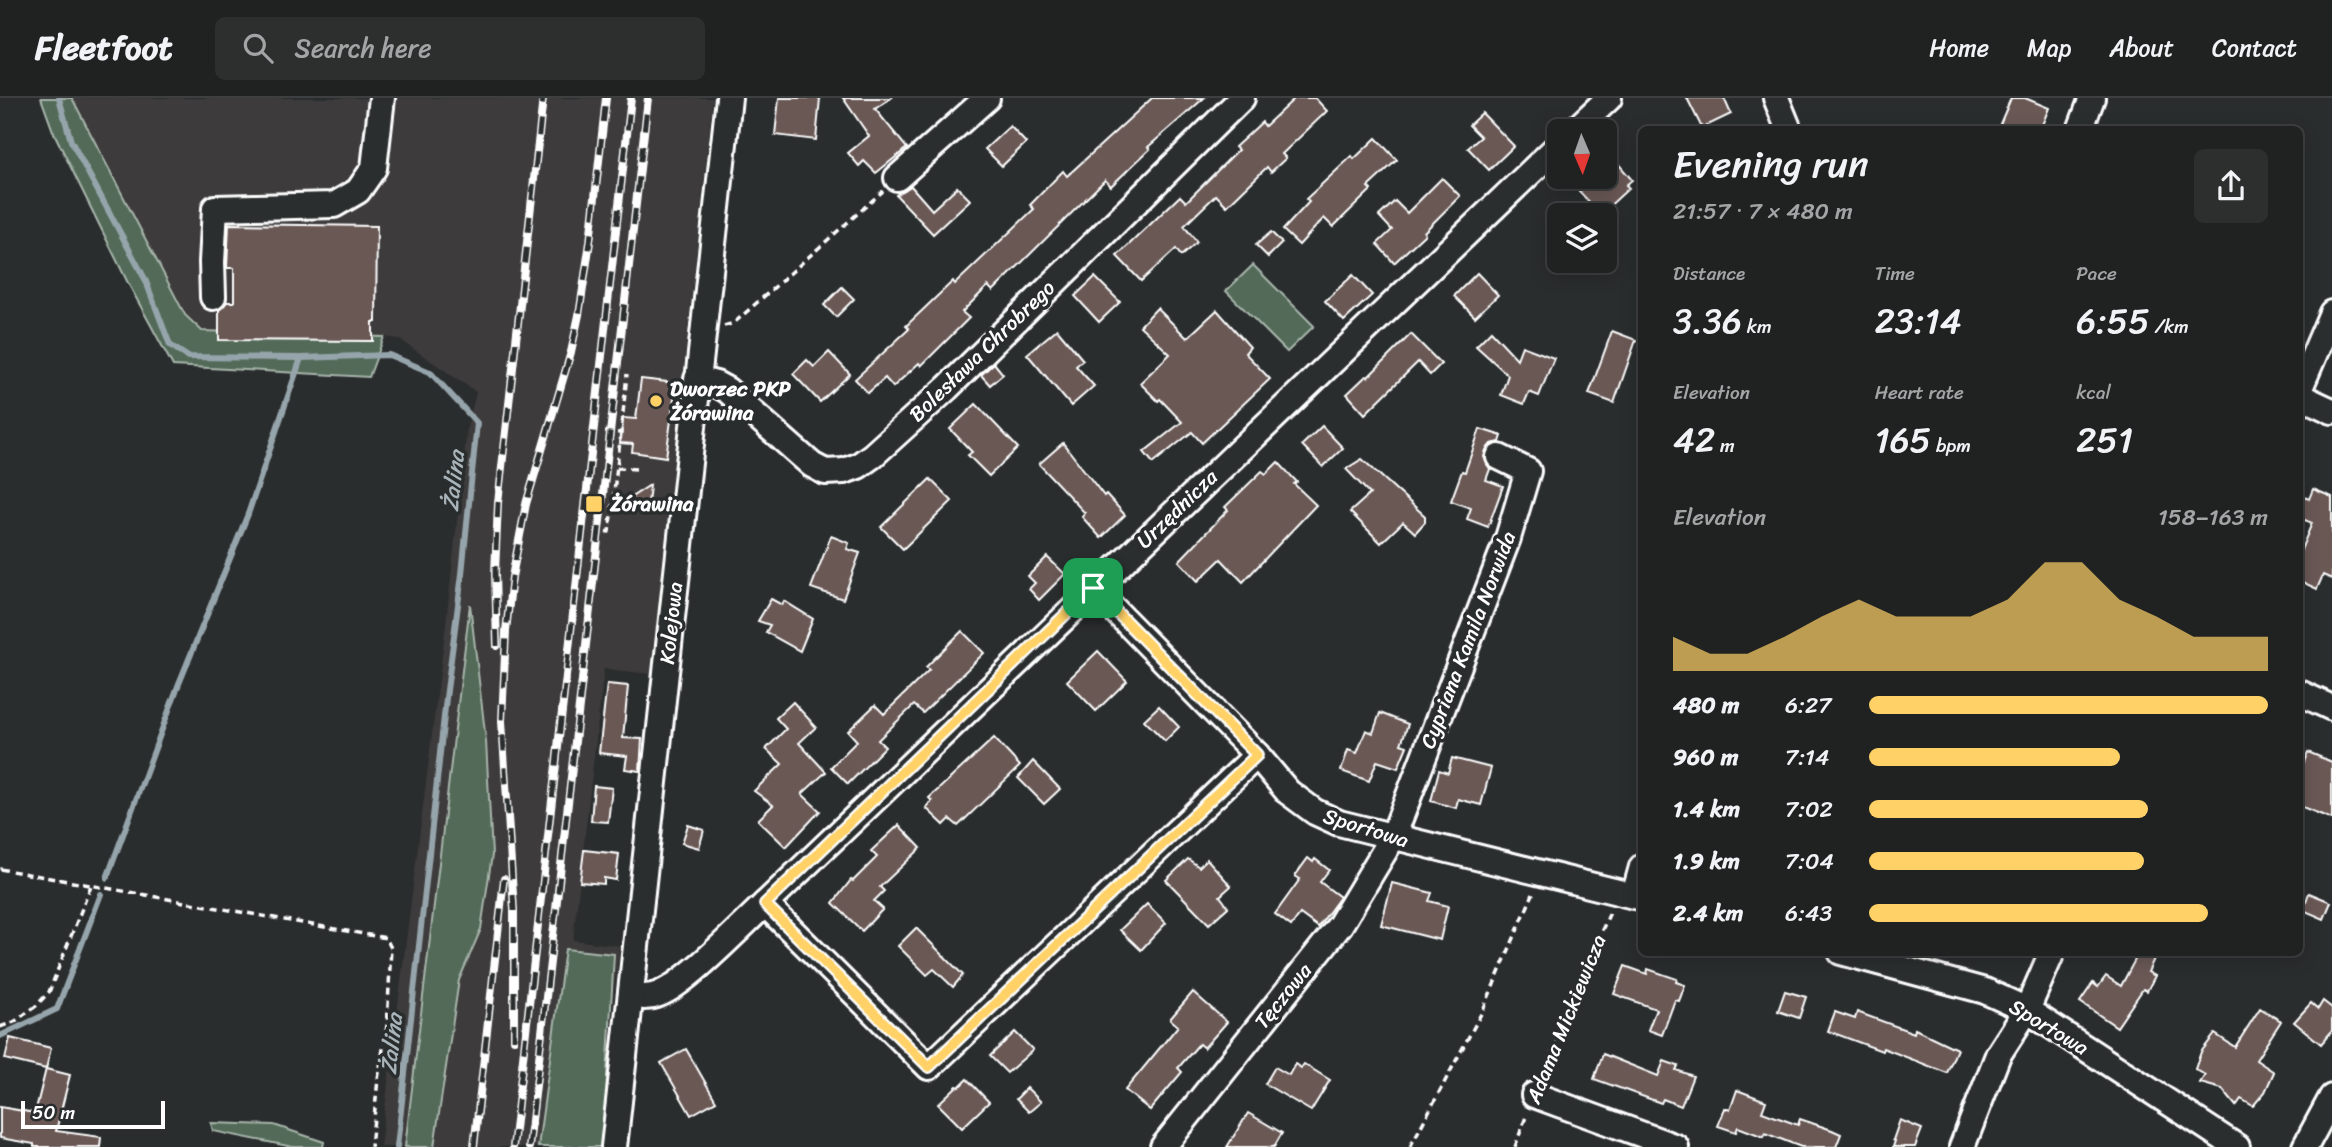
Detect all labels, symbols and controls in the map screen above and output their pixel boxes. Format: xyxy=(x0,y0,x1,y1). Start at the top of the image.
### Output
search box xyxy=(215,17,705,80)
text: Fleetfoot xyxy=(35,19,173,77)
text: Search here xyxy=(295,25,432,71)
text: Home xyxy=(1929,27,1989,69)
text: Map xyxy=(2027,27,2071,69)
text: About xyxy=(2109,27,2174,69)
text: Contact xyxy=(2212,27,2297,69)
icon: search xyxy=(239,29,277,67)
north arrow xyxy=(1547,119,1617,189)
map controls xyxy=(1547,119,1617,273)
text: Evening run xyxy=(1673,131,1869,198)
button: share xyxy=(2194,149,2268,223)
text: 21:57 · 7 × 480 m xyxy=(1673,191,1853,232)
button: layers xyxy=(1547,203,1617,273)
text: Distance xyxy=(1673,257,1745,290)
text: Time xyxy=(1875,257,1915,290)
text: Pace xyxy=(2076,257,2117,290)
street label: Bolesława Chrobrego xyxy=(899,270,1065,432)
text: 3.36 xyxy=(1673,290,1742,352)
text: 23:14 xyxy=(1875,290,1962,352)
text: 6:55 xyxy=(2076,290,2150,352)
text: km xyxy=(1742,310,1772,343)
text: /km xyxy=(2150,310,2189,343)
place label: Dworzec PKP Żórawina xyxy=(669,370,792,432)
text: Elevation xyxy=(1673,376,1750,409)
text: Heart rate xyxy=(1875,376,1964,409)
text: kcal xyxy=(2076,376,2111,409)
marker: Dworzec PKP Żórawina xyxy=(648,393,664,409)
text: 42 xyxy=(1673,409,1715,471)
text: 165 xyxy=(1875,409,1931,471)
text: 251 xyxy=(2076,409,2133,471)
text: m xyxy=(1715,429,1735,462)
text: bpm xyxy=(1931,429,1971,462)
water label: Żalina xyxy=(430,446,477,513)
street label: Urzędnicza xyxy=(1127,459,1227,558)
place label: Żórawina xyxy=(609,485,694,523)
marker: Żórawina xyxy=(584,494,604,514)
text: Elevation xyxy=(1673,497,1766,538)
text: 158–163 m xyxy=(2158,497,2268,538)
street label: Cypriana Kamila Norwida xyxy=(1409,525,1527,754)
pin xyxy=(1063,558,1123,618)
icon: arrive xyxy=(1074,569,1112,607)
street label: Kolejowa xyxy=(648,580,694,666)
text: 480 m xyxy=(1673,685,1739,726)
text: 6:27 xyxy=(1785,685,1831,726)
text: 960 m xyxy=(1673,737,1738,778)
text: 7:14 xyxy=(1785,737,1829,778)
text: 1.4 km xyxy=(1673,789,1740,830)
text: 7:02 xyxy=(1785,789,1833,830)
street label: Sportowa xyxy=(1318,797,1414,859)
text: 1.9 km xyxy=(1673,841,1740,882)
text: 7:04 xyxy=(1785,841,1834,882)
text: 2.4 km xyxy=(1673,893,1743,934)
text: 6:43 xyxy=(1785,893,1832,934)
street label: Adama Mickiewicza xyxy=(1514,928,1617,1110)
street label: Tęczowa xyxy=(1244,954,1322,1038)
street label: Sportowa xyxy=(2002,988,2097,1066)
water label: Żalina xyxy=(368,1009,415,1076)
text: 50 m xyxy=(32,1096,75,1129)
scale bar xyxy=(21,1098,164,1130)

